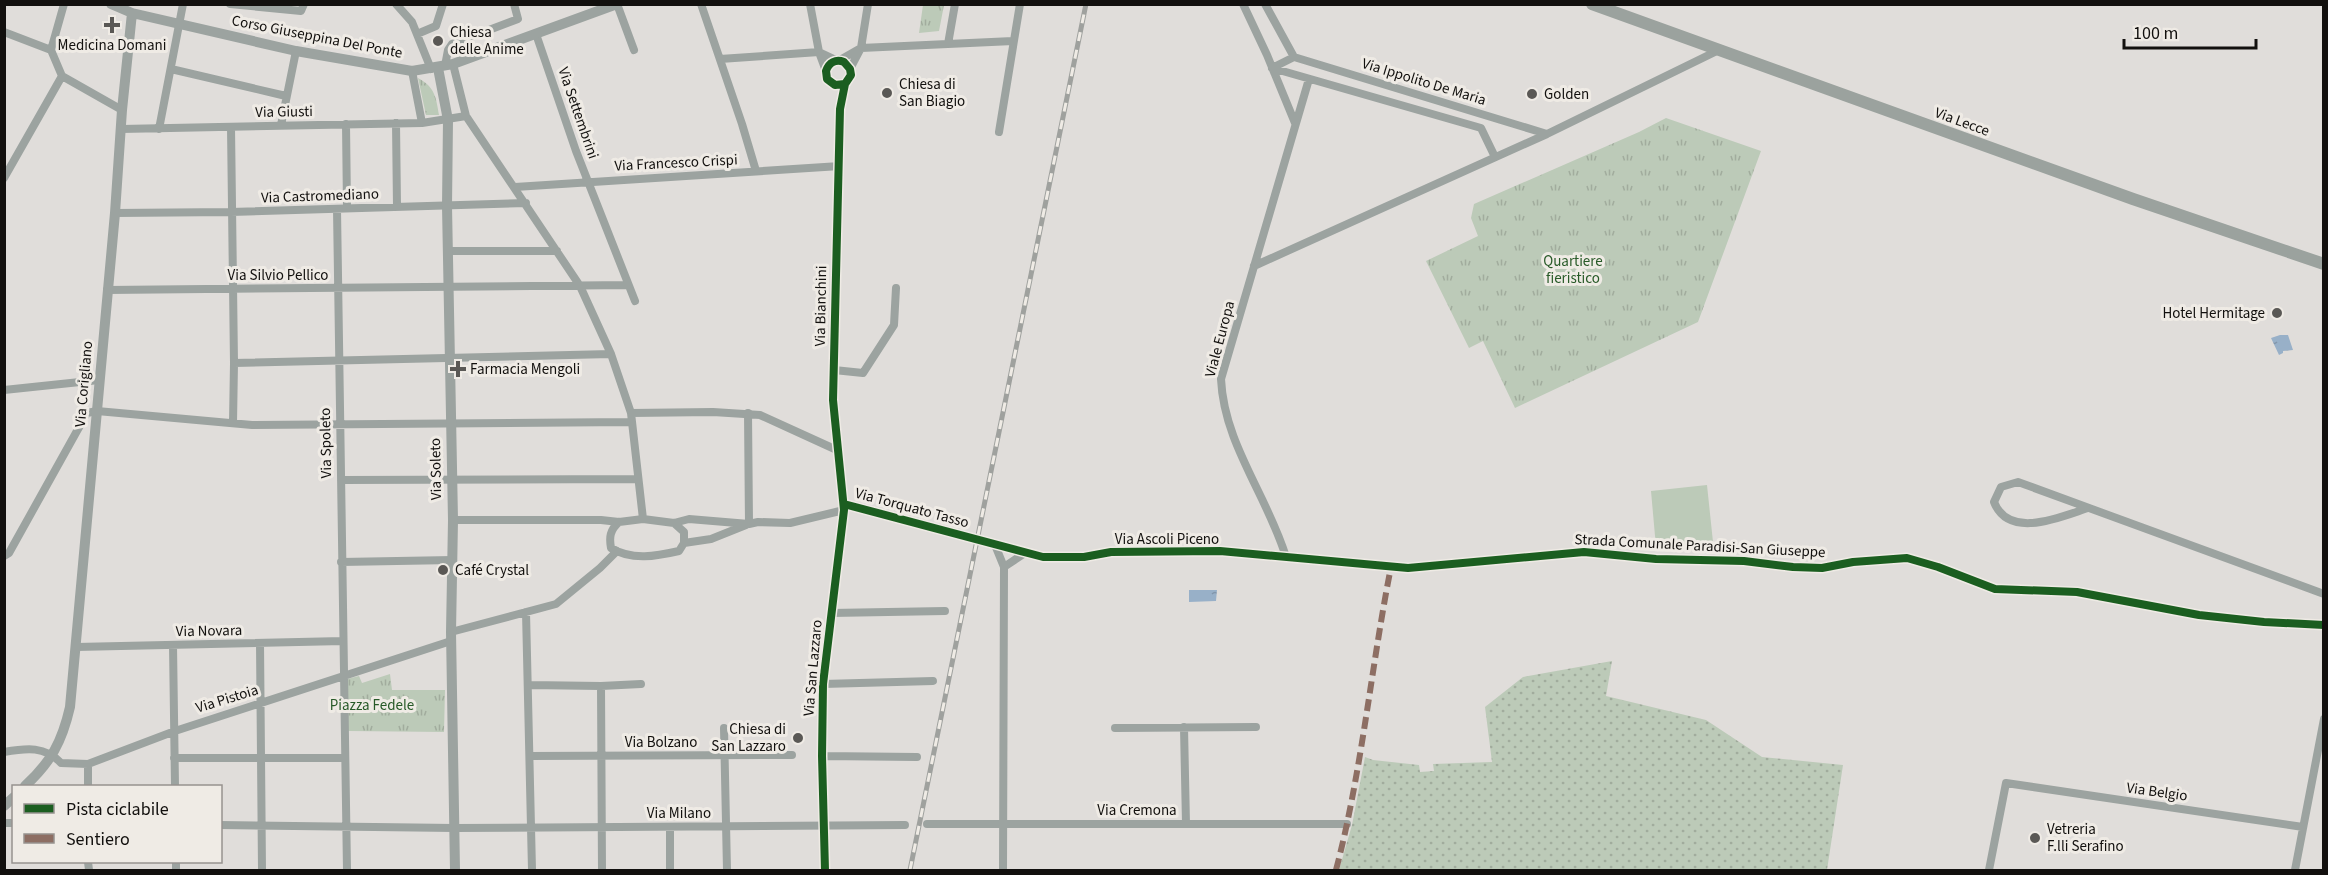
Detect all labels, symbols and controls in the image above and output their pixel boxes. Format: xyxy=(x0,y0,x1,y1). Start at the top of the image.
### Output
street label: Corso Giuseppina Del Ponte xyxy=(230,10,404,64)
scale bar xyxy=(2124,12,2256,50)
marker: Medicina Domani xyxy=(103,16,121,34)
text: 100 m xyxy=(2133,21,2178,46)
place label: Chiesa delle Anime xyxy=(450,22,524,60)
marker: Chiesa delle Anime xyxy=(431,34,445,48)
place label: Medicina Domani xyxy=(58,35,166,56)
street label: Via Ippolito De Maria xyxy=(1359,53,1489,111)
street label: Via Settembrini xyxy=(552,64,604,162)
place label: Chiesa di San Biagio xyxy=(899,74,965,112)
place label: Golden xyxy=(1544,84,1589,105)
marker: Chiesa di San Biagio xyxy=(880,86,894,100)
marker: Golden xyxy=(1525,87,1539,101)
street label: Via Giusti xyxy=(255,101,313,123)
street label: Via Lecce xyxy=(1932,102,1992,142)
street label: Via Francesco Crispi xyxy=(614,149,738,177)
street label: Via Castromediano xyxy=(261,183,379,209)
park label: Quartiere fieristico xyxy=(1543,251,1603,289)
street label: Via Silvio Pellico xyxy=(228,265,328,286)
street label: Via Bianchini xyxy=(810,265,832,347)
street label: Viale Europa xyxy=(1200,299,1240,379)
place label: Hotel Hermitage xyxy=(2163,303,2265,324)
marker: Hotel Hermitage xyxy=(2270,306,2284,320)
street label: Via Corigliano xyxy=(70,340,98,428)
place label: Farmacia Mengoli xyxy=(470,359,580,380)
marker: Farmacia Mengoli xyxy=(451,362,465,376)
street label: Via Spoleto xyxy=(315,408,337,478)
street label: Via Soleto xyxy=(425,438,447,500)
street label: Via Torquato Tasso xyxy=(853,483,971,533)
street label: Via Ascoli Piceno xyxy=(1115,529,1219,550)
street label: Strada Comunale Paradisi-San Giuseppe xyxy=(1574,529,1826,563)
place label: Café Crystal xyxy=(455,560,529,581)
marker: Café Crystal xyxy=(436,563,450,577)
street label: Via San Lazzaro xyxy=(798,619,828,717)
street label: Via Novara xyxy=(176,620,242,642)
street label: Via Pistoia xyxy=(193,680,261,718)
park label: Piazza Fedele xyxy=(330,695,414,716)
place label: Chiesa di San Lazzaro xyxy=(711,719,786,757)
marker: Chiesa di San Lazzaro xyxy=(791,731,805,745)
street label: Via Bolzano xyxy=(625,732,697,753)
street label: Via Belgio xyxy=(2125,777,2189,807)
legend xyxy=(12,785,222,863)
text: Pista ciclabile xyxy=(66,797,169,822)
street label: Via Cremona xyxy=(1097,800,1177,821)
street label: Via Milano xyxy=(647,803,711,824)
place label: Vetreria F.lli Serafino xyxy=(2047,819,2124,857)
text: Sentiero xyxy=(66,827,130,852)
marker: Vetreria F.lli Serafino xyxy=(2028,831,2042,845)

